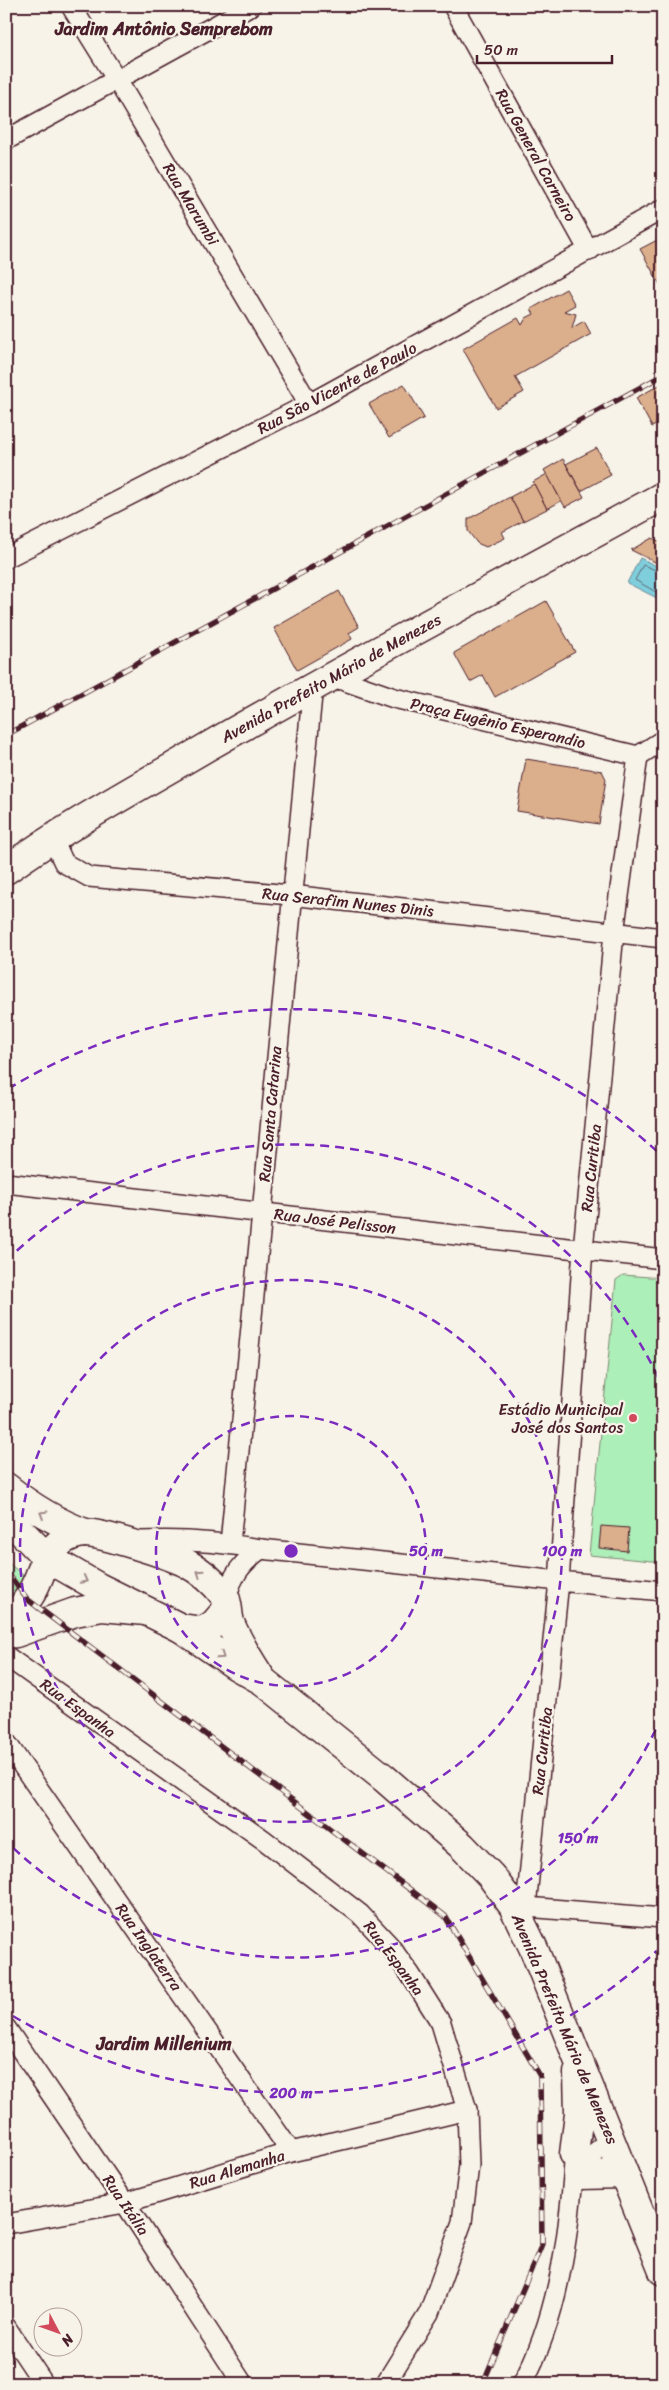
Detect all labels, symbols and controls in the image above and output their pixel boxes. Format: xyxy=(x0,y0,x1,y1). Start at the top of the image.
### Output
district label: Jardim Antônio Semprebom xyxy=(54,13,273,45)
scale bar xyxy=(477,32,612,64)
text: 50 m xyxy=(484,37,519,63)
street label: Rua General Carneiro xyxy=(487,83,585,227)
street label: Rua Marumbi xyxy=(155,157,228,252)
street label: Rua São Vicente de Paulo xyxy=(252,334,422,442)
street label: Avenida Prefeito Mário de Menezes xyxy=(214,605,447,751)
street label: Praça Eugênio Esperandio xyxy=(407,689,589,757)
street label: Rua Serafim Nunes Dinis xyxy=(261,879,436,925)
street label: Rua Santa Catarina xyxy=(250,1044,290,1183)
street label: Rua Curitiba xyxy=(572,1123,610,1213)
street label: Rua José Pelisson xyxy=(272,1199,398,1243)
place label: Estádio Municipal José dos Santos xyxy=(498,1395,623,1442)
marker: Estádio Municipal José dos Santos xyxy=(627,1412,639,1424)
one-way arrow xyxy=(40,1511,49,1521)
text: 50 m xyxy=(409,1538,444,1564)
text: 100 m xyxy=(542,1538,583,1564)
centre of rings xyxy=(282,1542,300,1560)
one-way arrow xyxy=(197,1570,206,1579)
one-way arrow xyxy=(79,1573,88,1583)
one-way arrow xyxy=(215,1650,225,1659)
street label: Rua Espanha xyxy=(34,1670,122,1746)
street label: Rua Curitiba xyxy=(523,1706,561,1796)
text: 150 m xyxy=(558,1825,599,1851)
street label: Rua Inglaterra xyxy=(108,1897,191,1998)
street label: Avenida Prefeito Mário de Menezes xyxy=(503,1908,627,2150)
street label: Rua Espanha xyxy=(356,1914,432,2002)
district label: Jardim Millenium xyxy=(95,2028,232,2060)
text: 200 m xyxy=(268,2080,313,2106)
street label: Rua Alemanha xyxy=(186,2140,289,2197)
street label: Rua Itália xyxy=(95,2168,157,2242)
north arrow xyxy=(32,2308,82,2358)
text: N xyxy=(55,2328,81,2352)

